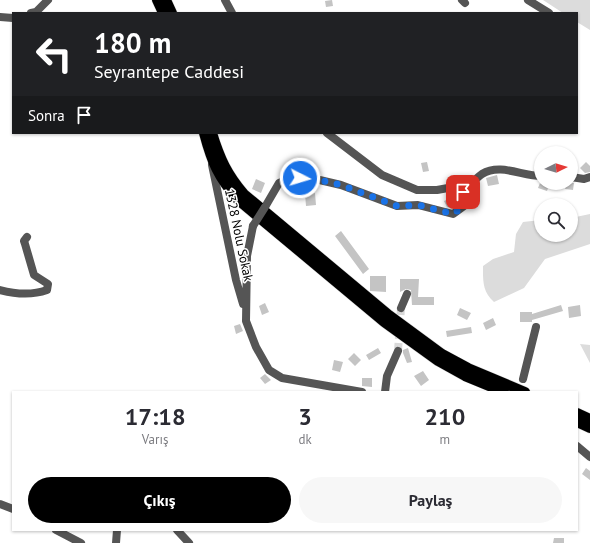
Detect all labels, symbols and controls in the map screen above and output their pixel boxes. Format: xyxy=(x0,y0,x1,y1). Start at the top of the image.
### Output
text: 180 m xyxy=(94,24,171,61)
icon: left xyxy=(28,28,80,80)
text: Seyrantepe Caddesi xyxy=(94,60,244,83)
icon: arrive xyxy=(73,104,95,126)
text: Sonra xyxy=(28,106,65,125)
north arrow xyxy=(534,146,578,190)
map controls xyxy=(534,146,578,242)
position arrow xyxy=(279,157,321,199)
pin xyxy=(446,175,480,209)
icon: arrive xyxy=(452,181,474,203)
street label: 1328 Nolu Sokak xyxy=(221,187,257,284)
button: search xyxy=(534,198,578,242)
text: 17:18 xyxy=(125,401,186,432)
text: 3 xyxy=(298,401,312,432)
text: 210 xyxy=(424,401,465,432)
text: Varış xyxy=(142,431,168,448)
text: dk xyxy=(298,431,312,448)
text: m xyxy=(440,431,450,448)
button: Çıkış xyxy=(28,477,291,523)
button: Paylaş xyxy=(299,477,562,523)

